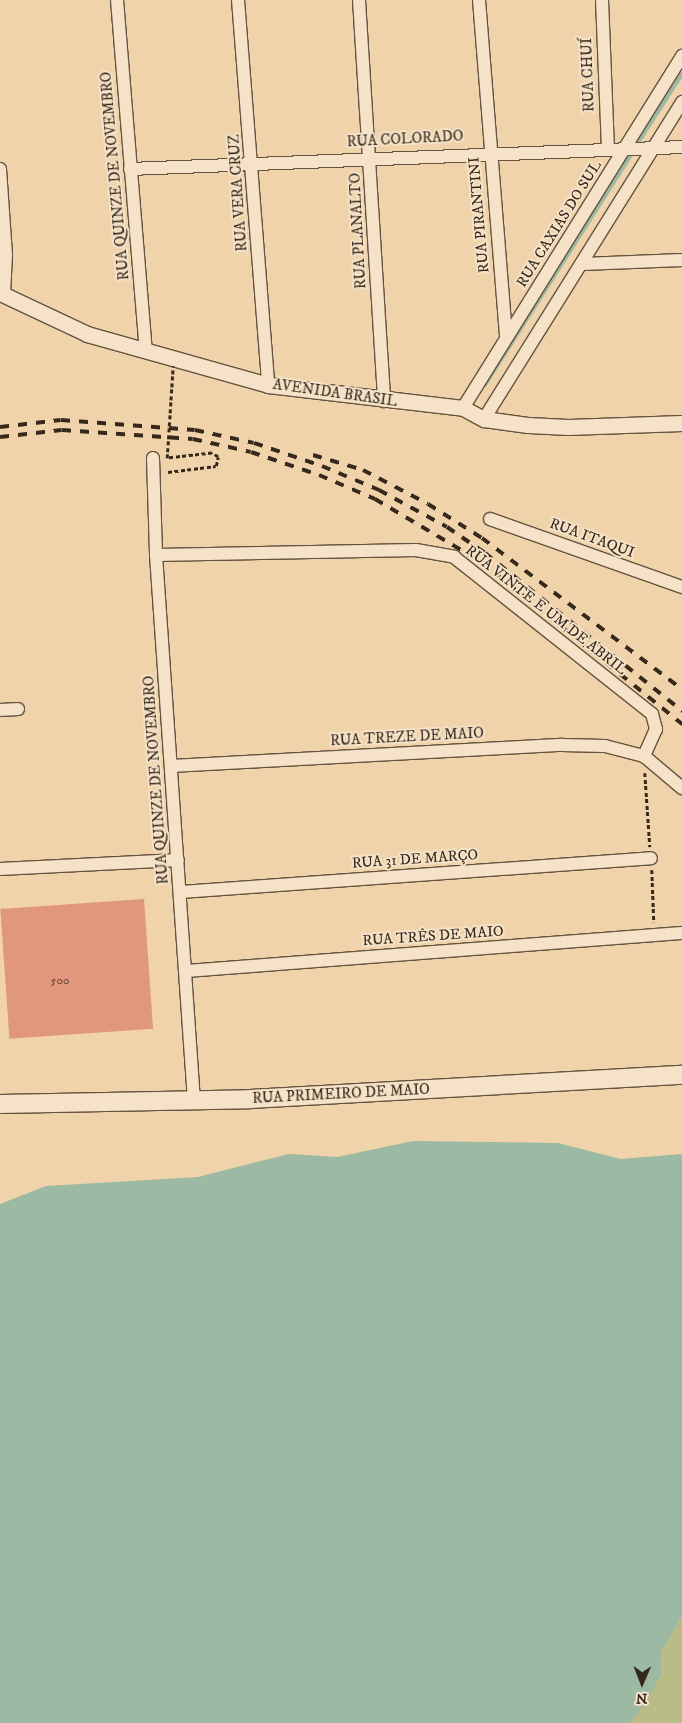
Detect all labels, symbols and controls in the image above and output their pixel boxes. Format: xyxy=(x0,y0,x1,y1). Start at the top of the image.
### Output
street label: RUA CHUÍ xyxy=(578,38,598,112)
street label: RUA QUINZE DE NOVEMBRO xyxy=(97,71,133,281)
street label: RUA COLORADO xyxy=(346,127,464,151)
street label: RUA VERA CRUZ xyxy=(225,134,251,252)
street label: RUA PIRANTINI xyxy=(465,156,493,274)
street label: RUA CAXIAS DO SUL xyxy=(513,157,605,291)
street label: RUA PLANALTO xyxy=(346,172,370,290)
street label: AVENIDA BRASIL xyxy=(272,375,398,411)
street label: RUA ITAQUI xyxy=(547,514,637,562)
street label: RUA VINTE E UM DE ABRIL xyxy=(462,541,630,679)
street label: RUA QUINZE DE NOVEMBRO xyxy=(140,675,172,885)
street label: RUA TREZE DE MAIO xyxy=(330,724,484,750)
street label: RUA 31 DE MARÇO xyxy=(351,846,479,872)
street label: RUA TRÊS DE MAIO xyxy=(362,922,504,950)
house number: 500 xyxy=(51,974,69,988)
street label: RUA PRIMEIRO DE MAIO xyxy=(252,1080,430,1108)
north arrow xyxy=(617,1658,667,1708)
text: N xyxy=(636,1689,648,1707)

